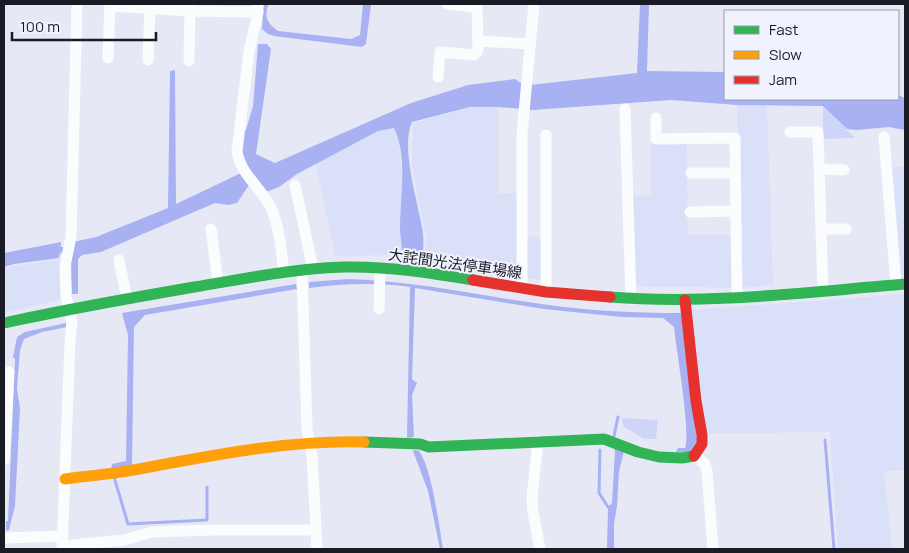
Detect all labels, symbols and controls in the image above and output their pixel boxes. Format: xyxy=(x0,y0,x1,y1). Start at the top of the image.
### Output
scale bar xyxy=(12,10,156,42)
legend xyxy=(724,10,899,100)
text: 100 m xyxy=(20,16,60,37)
text: Fast xyxy=(769,19,798,40)
text: Slow xyxy=(769,44,802,65)
text: Jam xyxy=(769,69,797,90)
street label: 大詫間光法停車場線 xyxy=(387,244,523,283)

